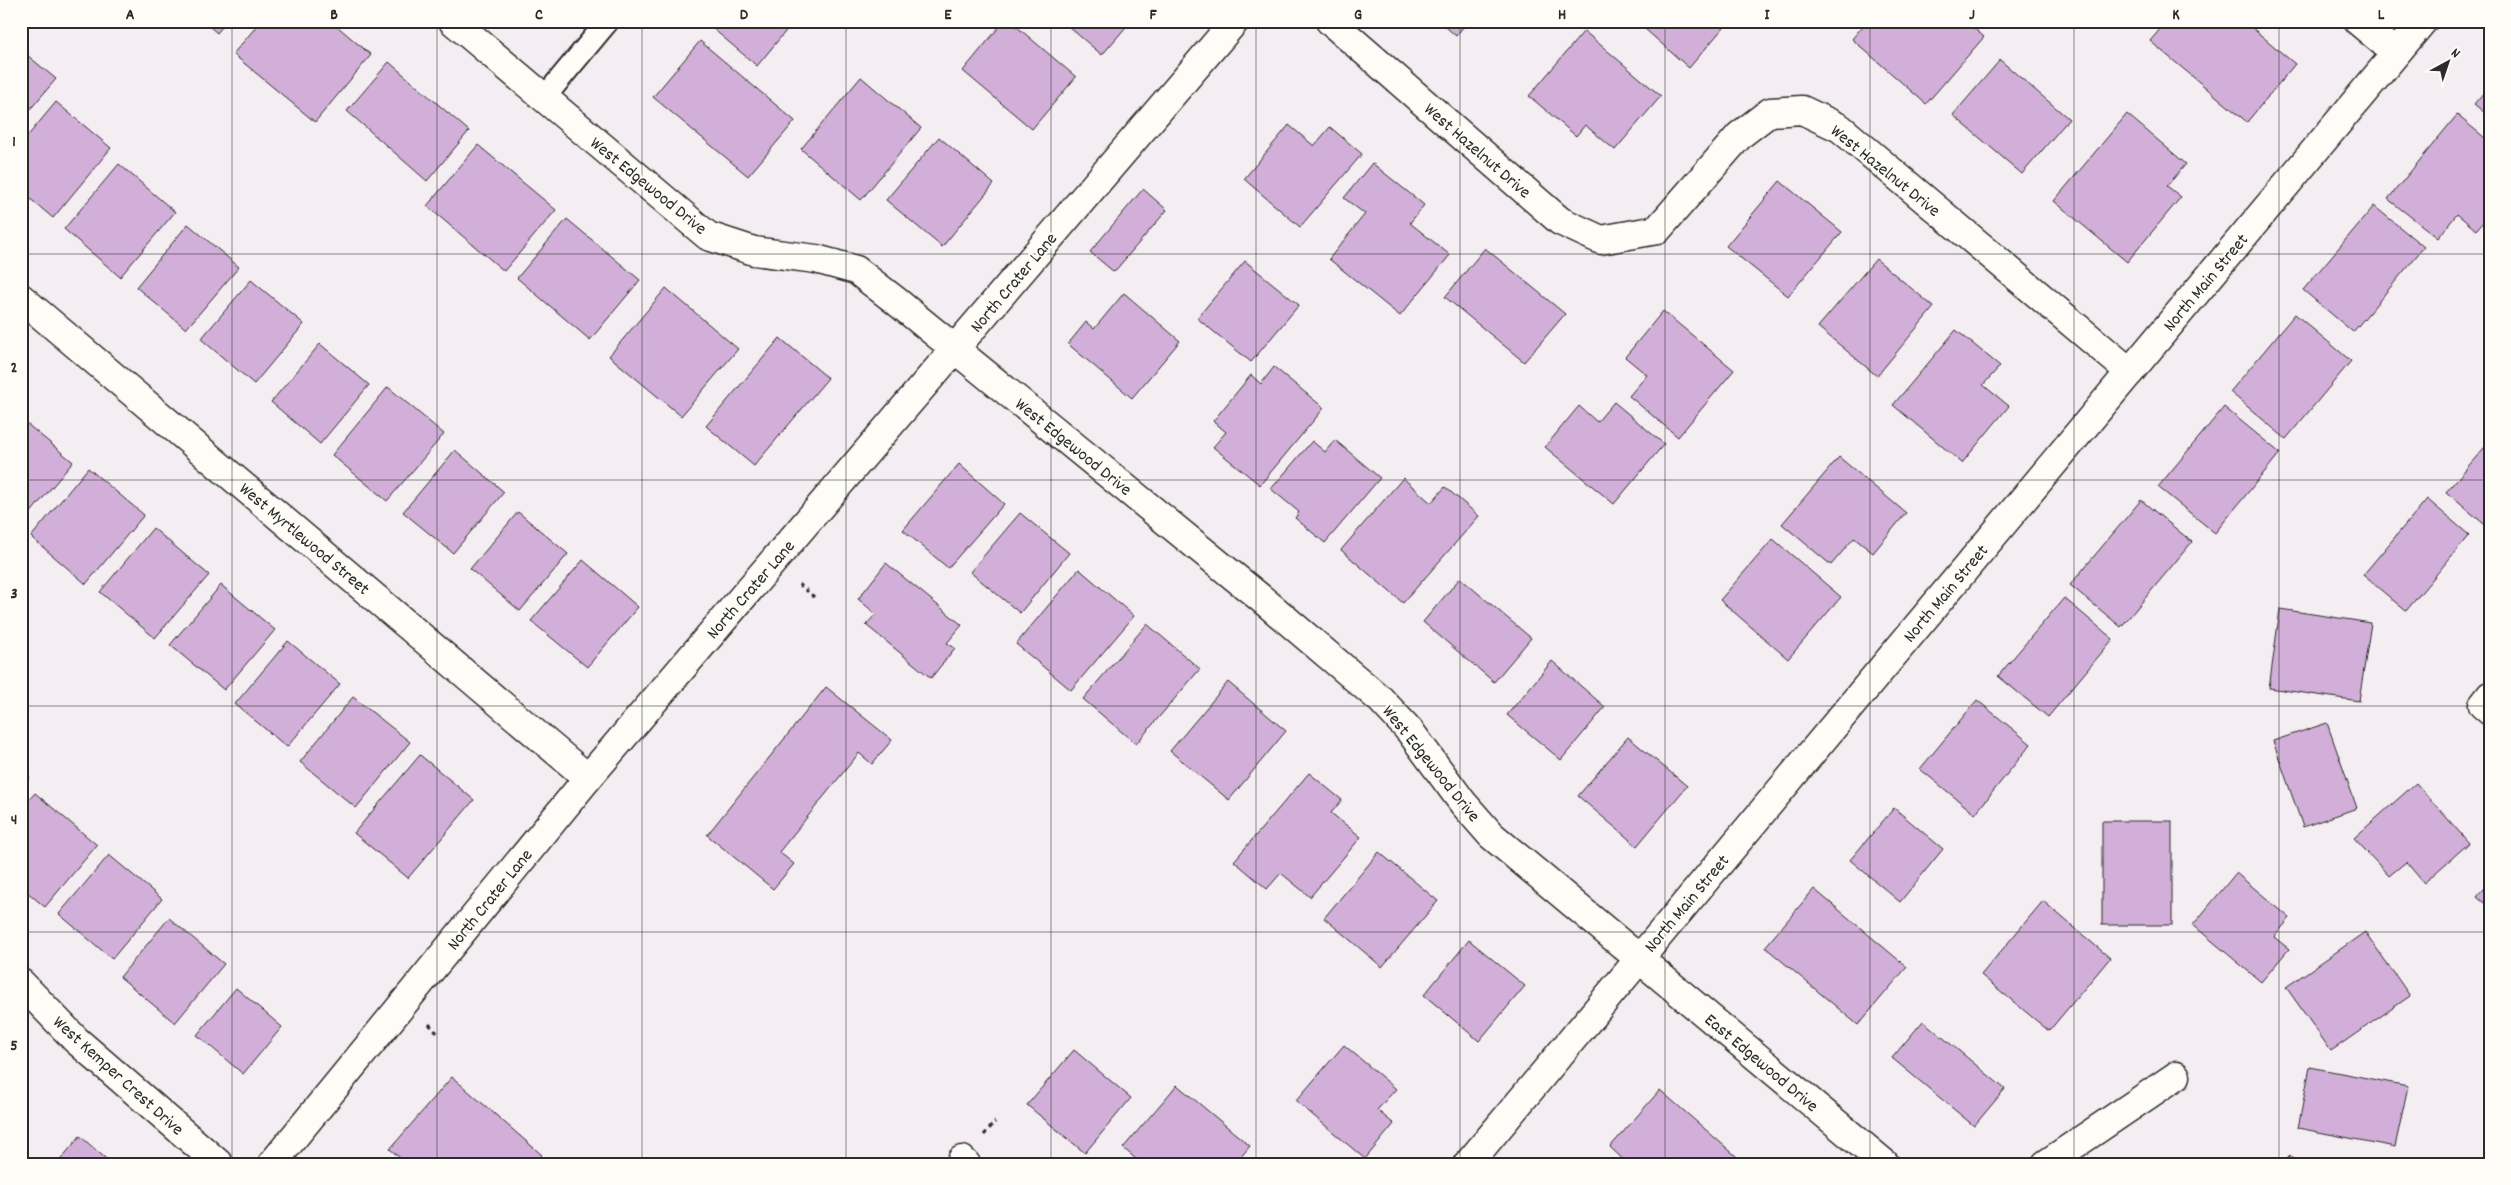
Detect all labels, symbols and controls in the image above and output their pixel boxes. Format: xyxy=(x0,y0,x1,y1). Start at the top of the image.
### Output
text: A xyxy=(126,4,135,27)
text: B xyxy=(330,4,338,27)
text: C xyxy=(535,4,543,27)
text: D xyxy=(740,4,749,27)
text: E xyxy=(944,4,952,27)
text: F xyxy=(1149,4,1157,27)
text: G xyxy=(1354,4,1362,27)
text: H xyxy=(1558,4,1566,27)
text: I xyxy=(1765,4,1771,27)
text: J xyxy=(1969,4,1975,27)
text: K xyxy=(2172,4,2180,27)
text: L xyxy=(2378,4,2385,27)
north arrow xyxy=(2424,38,2474,88)
text: N xyxy=(2446,44,2464,64)
street label: West Hazelnut Drive xyxy=(1417,98,1535,206)
street label: West Hazelnut Drive xyxy=(1824,120,1945,224)
text: 1 xyxy=(12,131,16,154)
street label: West Edgewood Drive xyxy=(584,132,711,242)
street label: North Crater Lane xyxy=(965,228,1064,339)
street label: North Main Street xyxy=(2158,229,2256,338)
text: 2 xyxy=(11,357,18,380)
street label: West Edgewood Drive xyxy=(1009,393,1136,503)
street label: West Myrtlewood Street xyxy=(233,478,374,602)
street label: North Crater Lane xyxy=(702,536,802,646)
street label: North Main Street xyxy=(1898,540,1996,649)
text: 3 xyxy=(10,583,18,606)
street label: West Edgewood Drive xyxy=(1375,701,1485,828)
text: 4 xyxy=(11,809,17,832)
street label: North Crater Lane xyxy=(442,844,540,957)
street label: North Main Street xyxy=(1639,850,1737,959)
street label: East Edgewood Drive xyxy=(1698,1009,1823,1119)
street label: West Kemper Crest Drive xyxy=(46,1011,188,1143)
text: 5 xyxy=(10,1035,18,1058)

